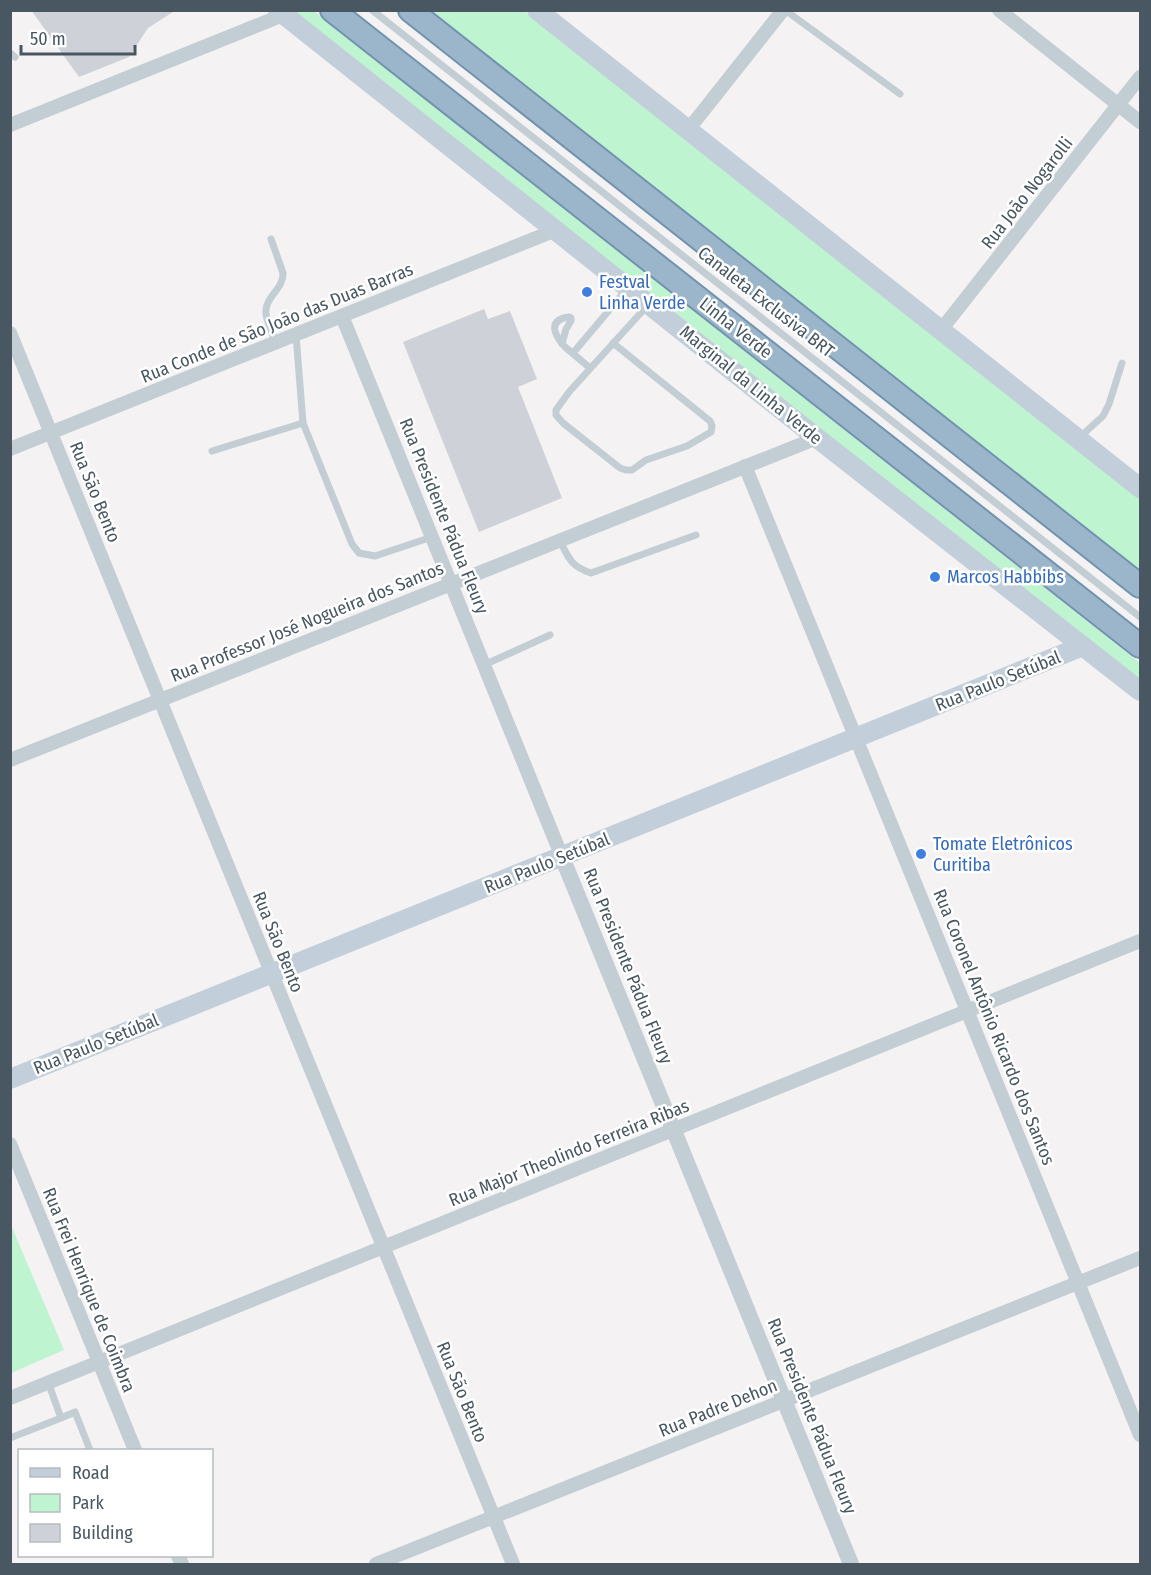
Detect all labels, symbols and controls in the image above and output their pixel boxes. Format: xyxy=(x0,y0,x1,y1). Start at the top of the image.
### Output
scale bar xyxy=(21,18,135,56)
text: 50 m xyxy=(30,28,66,50)
street label: Rua João Nogarolli xyxy=(977,133,1077,253)
street label: Canaleta Exclusiva BRT xyxy=(693,242,839,362)
street label: Rua Conde de São João das Duas Barras xyxy=(138,258,417,388)
place label: Festval Linha Verde xyxy=(599,271,686,314)
marker: Festval Linha Verde xyxy=(580,285,594,299)
street label: Linha Verde xyxy=(695,293,777,363)
street label: Marginal da Linha Verde xyxy=(675,321,827,449)
street label: Rua Presidente Pádua Fleury xyxy=(395,415,493,617)
street label: Rua São Bento xyxy=(65,438,125,546)
street label: Rua Professor José Nogueira dos Santos xyxy=(167,557,447,687)
place label: Marcos Habbibs xyxy=(947,566,1064,588)
marker: Marcos Habbibs xyxy=(928,570,942,584)
street label: Rua Paulo Setúbal xyxy=(932,646,1064,716)
street label: Rua Paulo Setúbal xyxy=(481,828,613,898)
place label: Tomate Eletrônicos Curitiba xyxy=(933,833,1073,876)
marker: Tomate Eletrônicos Curitiba xyxy=(914,847,928,861)
street label: Rua Presidente Pádua Fleury xyxy=(579,865,677,1067)
street label: Rua Coronel Antônio Ricardo dos Santos xyxy=(928,886,1060,1169)
street label: Rua São Bento xyxy=(248,888,308,996)
street label: Rua Paulo Setúbal xyxy=(30,1009,162,1079)
street label: Rua Major Theolindo Ferreira Ribas xyxy=(446,1095,693,1211)
street label: Rua Frei Henrique de Coimbra xyxy=(38,1184,140,1396)
street label: Rua Presidente Pádua Fleury xyxy=(763,1315,861,1517)
street label: Rua São Bento xyxy=(432,1338,492,1446)
street label: Rua Padre Dehon xyxy=(656,1374,780,1442)
legend xyxy=(18,1449,213,1557)
text: Road xyxy=(72,1462,109,1484)
text: Park xyxy=(72,1492,105,1514)
text: Building xyxy=(72,1522,133,1544)

